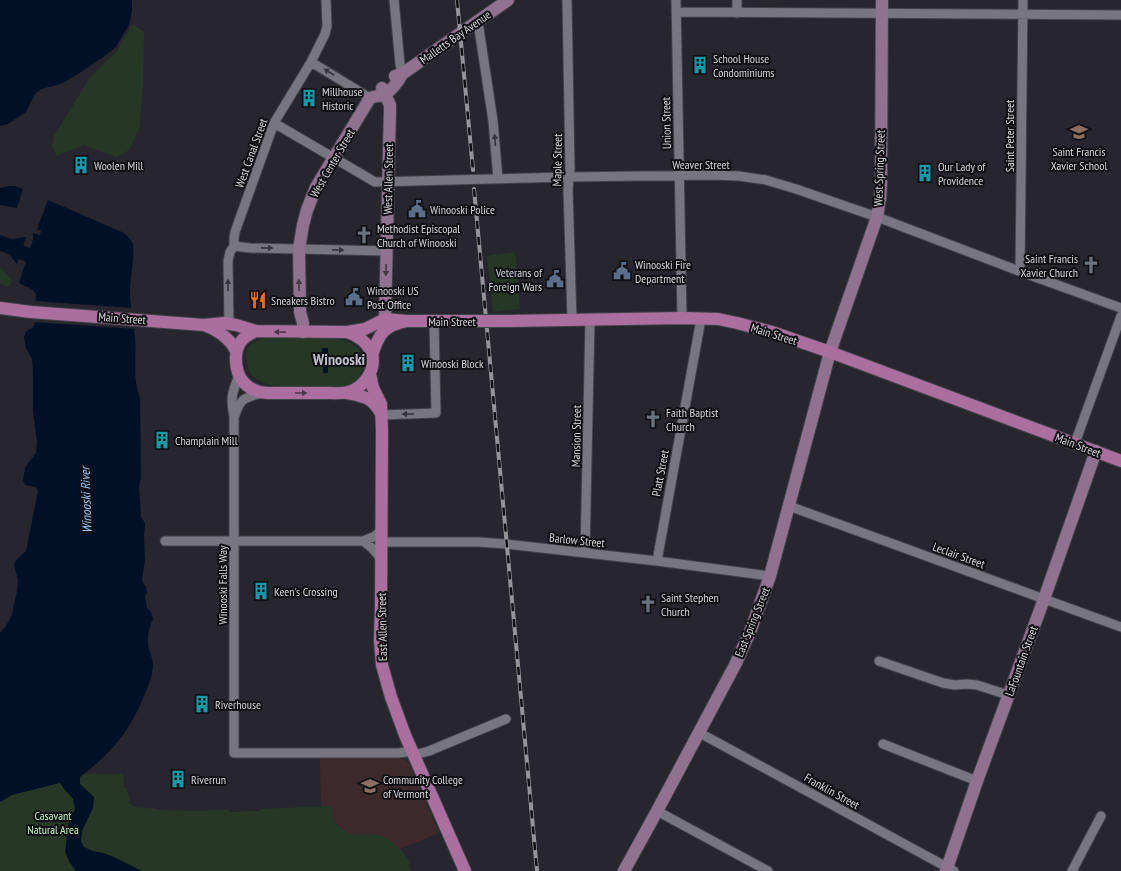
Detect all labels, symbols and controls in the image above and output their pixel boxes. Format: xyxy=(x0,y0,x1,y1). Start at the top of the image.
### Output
street label: Malletts Bay Avenue xyxy=(417,7,493,67)
place label: School House Condominiums xyxy=(713,51,774,80)
building icon: School House Condominiums xyxy=(690,55,710,75)
one-way arrow xyxy=(323,69,334,76)
place label: Millhouse Historic xyxy=(322,84,363,113)
building icon: Millhouse Historic xyxy=(299,88,319,108)
street label: Union Street xyxy=(658,96,674,149)
street label: Saint Peter Street xyxy=(1002,99,1017,172)
street label: West Canal Street xyxy=(231,116,271,190)
school or university icon: Saint Francis Xavier School xyxy=(1069,122,1089,142)
street label: West Center Street xyxy=(306,125,358,200)
street label: West Spring Street xyxy=(870,129,888,207)
street label: Maple Street xyxy=(549,133,565,187)
one-way arrow xyxy=(491,134,498,146)
street label: West Allen Street xyxy=(380,143,396,215)
place label: Saint Francis Xavier School xyxy=(1051,144,1107,173)
building icon: Woolen Mill xyxy=(71,155,91,175)
street label: Weaver Street xyxy=(672,157,731,172)
place label: Woolen Mill xyxy=(94,158,144,173)
place label: Our Lady of Providence xyxy=(938,159,986,188)
building icon: Our Lady of Providence xyxy=(915,163,935,183)
public building icon: Winooski Police xyxy=(407,199,427,219)
place label: Winooski Police xyxy=(430,202,495,217)
place label: Methodist Episcopal Church of Winooski xyxy=(377,221,460,250)
church icon: Methodist Episcopal Church of Winooski xyxy=(354,225,374,245)
one-way arrow xyxy=(261,245,274,251)
one-way arrow xyxy=(332,246,344,253)
place label: Saint Francis Xavier Church xyxy=(1021,251,1078,280)
church icon: Saint Francis Xavier Church xyxy=(1081,255,1101,275)
place label: Winooski Fire Department xyxy=(635,257,691,286)
public building icon: Winooski Fire Department xyxy=(612,261,632,281)
one-way arrow xyxy=(383,264,389,277)
place label: Veterans of Foreign Wars xyxy=(488,265,543,294)
public building icon: Veterans of Foreign Wars xyxy=(545,269,565,289)
one-way arrow xyxy=(225,278,231,291)
one-way arrow xyxy=(296,278,302,291)
place label: Winooski US Post Office xyxy=(367,283,419,312)
public building icon: Winooski US Post Office xyxy=(344,287,364,307)
restaurant icon: Sneakers Bistro xyxy=(248,290,268,310)
place label: Sneakers Bistro xyxy=(271,293,335,308)
street label: Main Street xyxy=(98,309,147,327)
street label: Main Street xyxy=(428,314,477,329)
street label: Main Street xyxy=(749,320,800,348)
one-way arrow xyxy=(273,329,286,335)
district label: Winooski xyxy=(312,349,366,369)
building icon: Winooski Block xyxy=(398,353,418,373)
place label: Winooski Block xyxy=(421,356,484,371)
one-way arrow xyxy=(295,390,308,396)
street label: Mansion Street xyxy=(568,404,584,467)
place label: Faith Baptist Church xyxy=(666,405,719,434)
church icon: Faith Baptist Church xyxy=(643,409,663,429)
one-way arrow xyxy=(401,411,414,417)
street label: Main Street xyxy=(1053,429,1104,461)
building icon: Champlain Mill xyxy=(152,430,172,450)
place label: Champlain Mill xyxy=(175,433,238,448)
street label: Platt Street xyxy=(648,448,672,497)
water label: Winooski River xyxy=(76,464,96,534)
street label: Barlow Street xyxy=(548,530,606,550)
street label: Leclair Street xyxy=(931,539,988,572)
street label: Winooski Falls Way xyxy=(215,545,230,624)
building icon: Keen's Crossing xyxy=(251,581,271,601)
place label: Keen's Crossing xyxy=(274,584,338,599)
street label: East Spring Street xyxy=(731,584,773,659)
place label: Saint Stephen Church xyxy=(661,590,719,619)
street label: East Allen Street xyxy=(374,592,390,661)
church icon: Saint Stephen Church xyxy=(638,594,658,614)
street label: LaFountain Street xyxy=(1001,623,1041,698)
building icon: Riverhouse xyxy=(192,694,212,714)
place label: Riverhouse xyxy=(215,697,261,712)
building icon: Riverrun xyxy=(168,769,188,789)
street label: Franklin Street xyxy=(802,770,863,813)
place label: Riverrun xyxy=(191,772,226,787)
place label: Community College of Vermont xyxy=(383,772,463,801)
school or university icon: Community College of Vermont xyxy=(360,776,380,796)
park label: Casavant Natural Area xyxy=(27,808,79,837)

